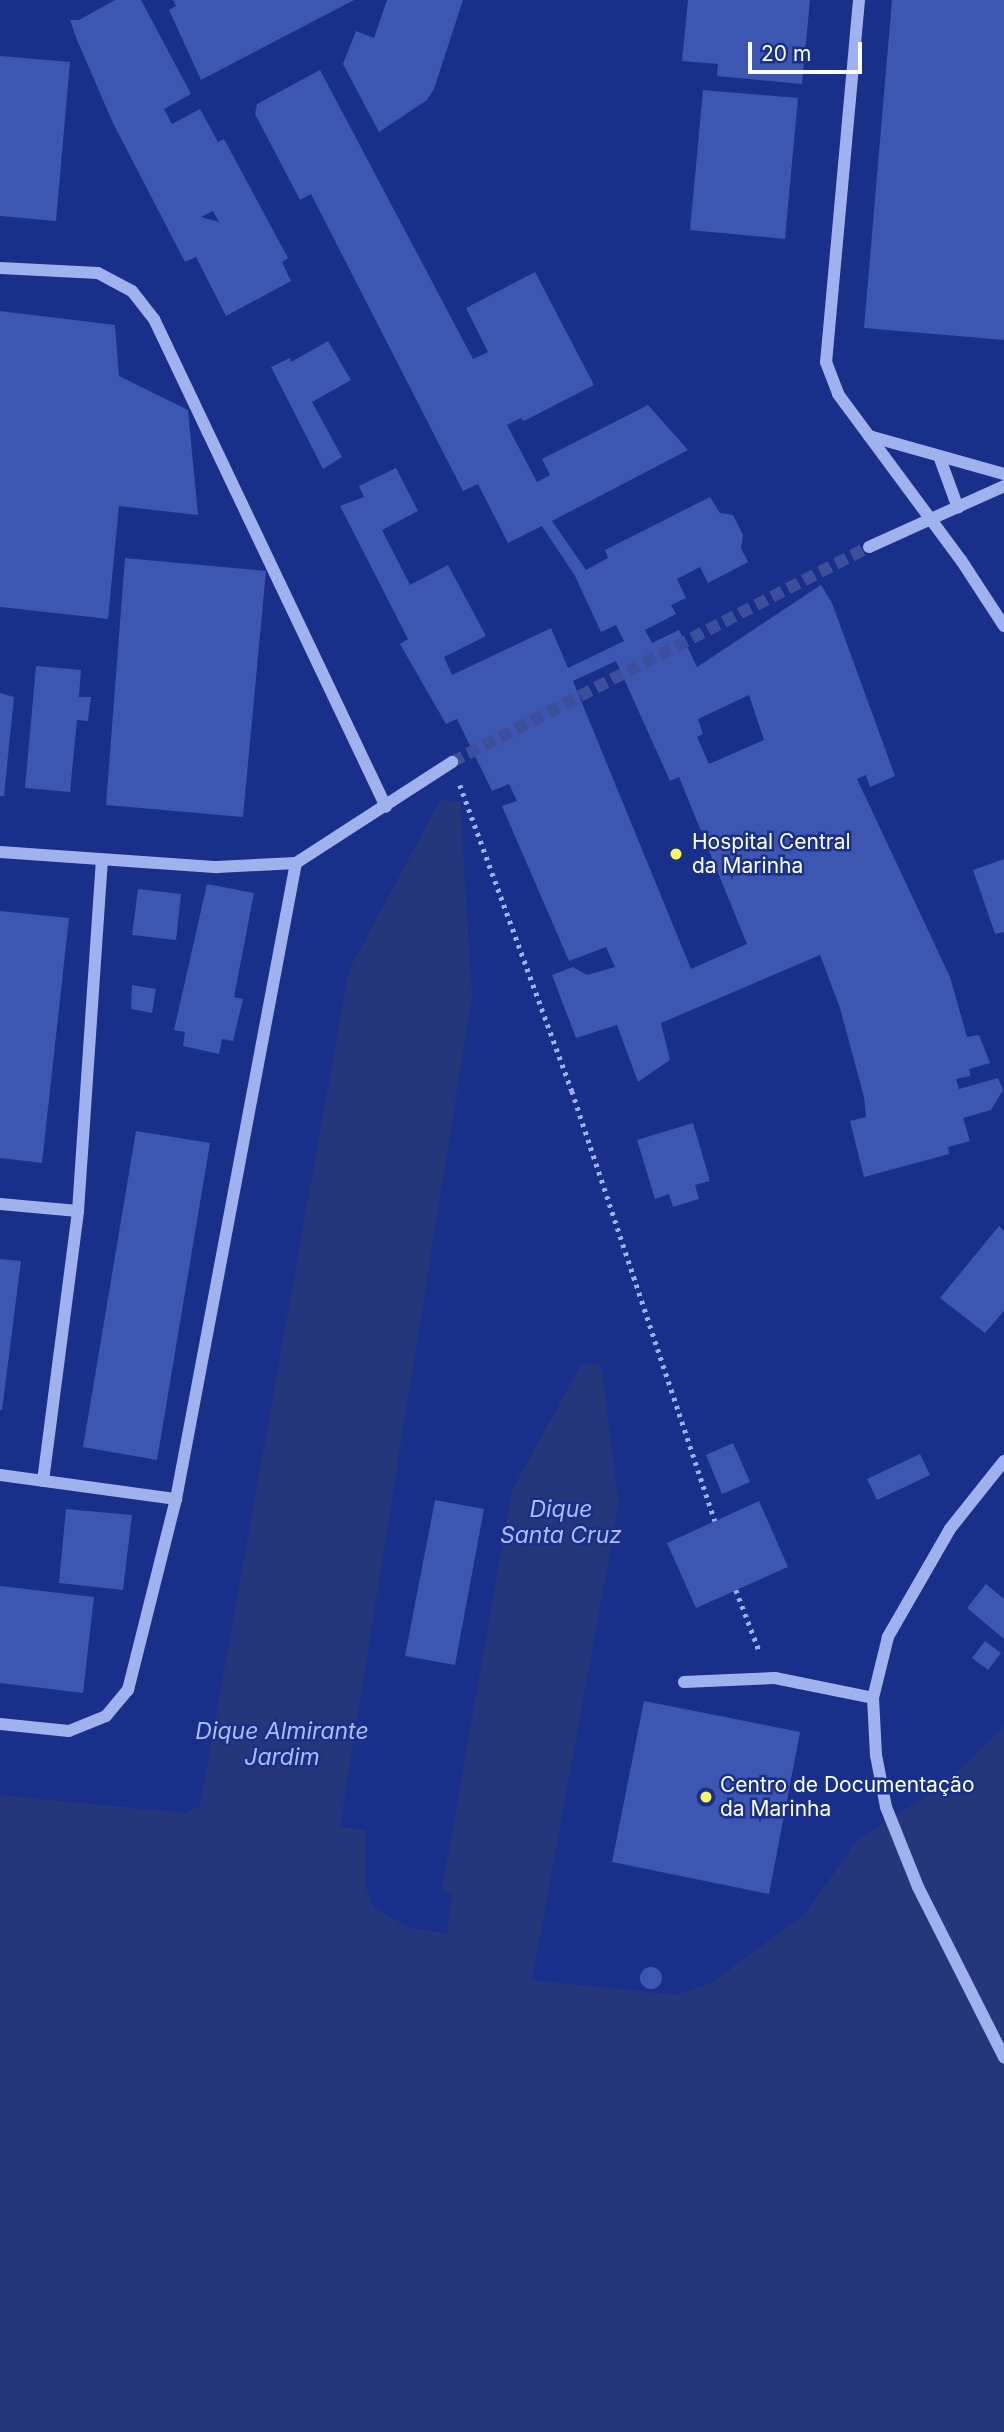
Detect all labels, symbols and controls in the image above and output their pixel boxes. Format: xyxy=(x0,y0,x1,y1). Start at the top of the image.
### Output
scale bar xyxy=(752,28,866,72)
text: 20 m xyxy=(761,41,811,66)
place label: Hospital Central da Marinha xyxy=(692,829,851,879)
marker: Hospital Central da Marinha xyxy=(666,844,686,864)
water label: Dique Santa Cruz xyxy=(500,1495,622,1549)
water label: Dique Almirante Jardim xyxy=(195,1717,369,1771)
place label: Centro de Documentação da Marinha xyxy=(720,1772,974,1822)
marker: Centro de Documentação da Marinha xyxy=(698,1789,714,1805)

